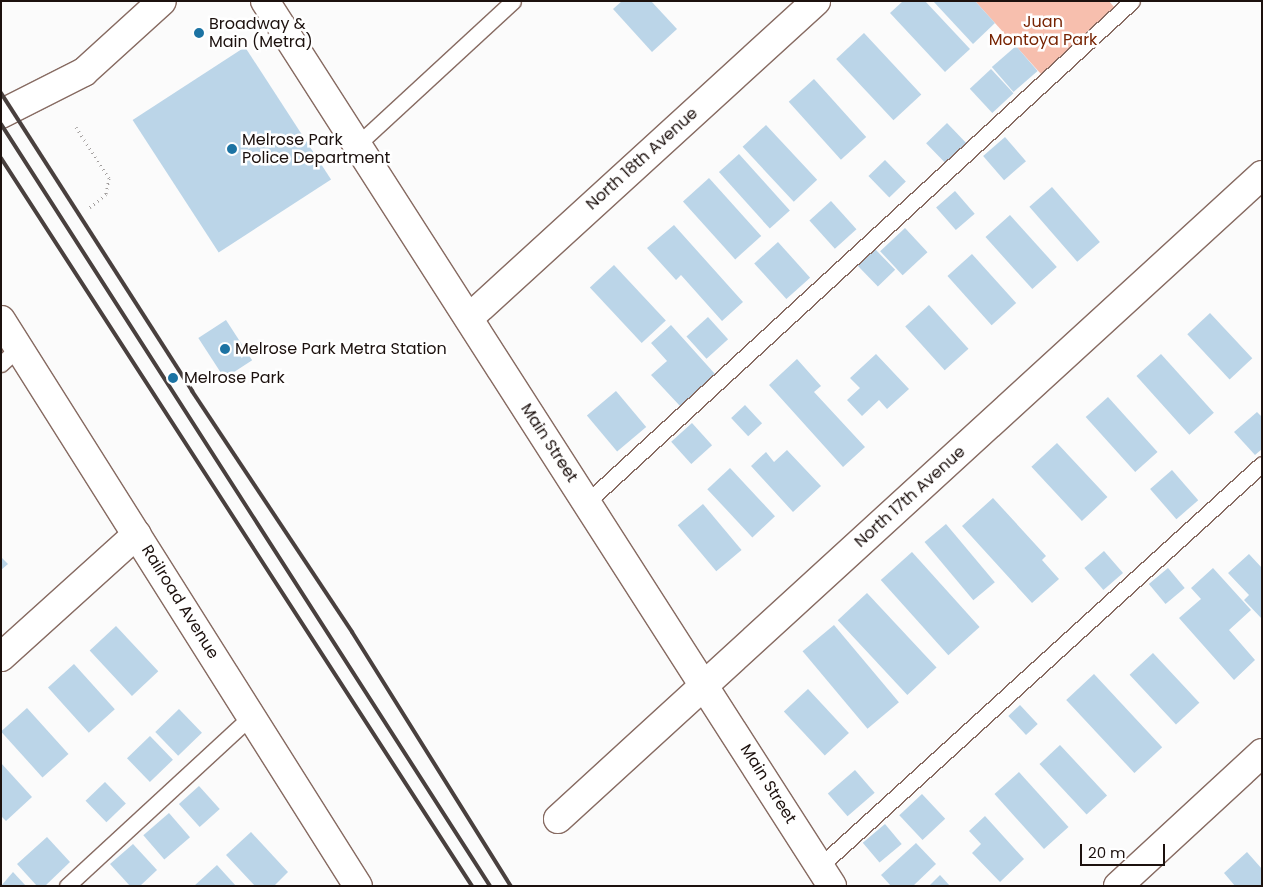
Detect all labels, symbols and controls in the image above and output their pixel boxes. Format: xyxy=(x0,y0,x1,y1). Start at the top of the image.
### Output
park label: Juan Montoya Park xyxy=(989,12,1097,50)
place label: Broadway & Main (Metra) xyxy=(209,14,313,52)
marker: Broadway & Main (Metra) xyxy=(193,27,205,39)
street label: North 18th Avenue xyxy=(582,104,702,214)
place label: Melrose Park Police Department xyxy=(242,130,390,168)
marker: Melrose Park Police Department xyxy=(226,143,238,155)
place label: Melrose Park Metra Station xyxy=(235,339,447,359)
marker: Melrose Park Metra Station xyxy=(219,343,231,355)
place label: Melrose Park xyxy=(184,368,285,388)
marker: Melrose Park xyxy=(166,371,180,385)
street label: Main Street xyxy=(516,400,582,486)
street label: North 17th Avenue xyxy=(851,442,969,552)
street label: Railroad Avenue xyxy=(137,542,223,662)
street label: Main Street xyxy=(736,741,800,827)
scale bar xyxy=(1083,834,1168,866)
text: 20 m xyxy=(1088,842,1126,863)

